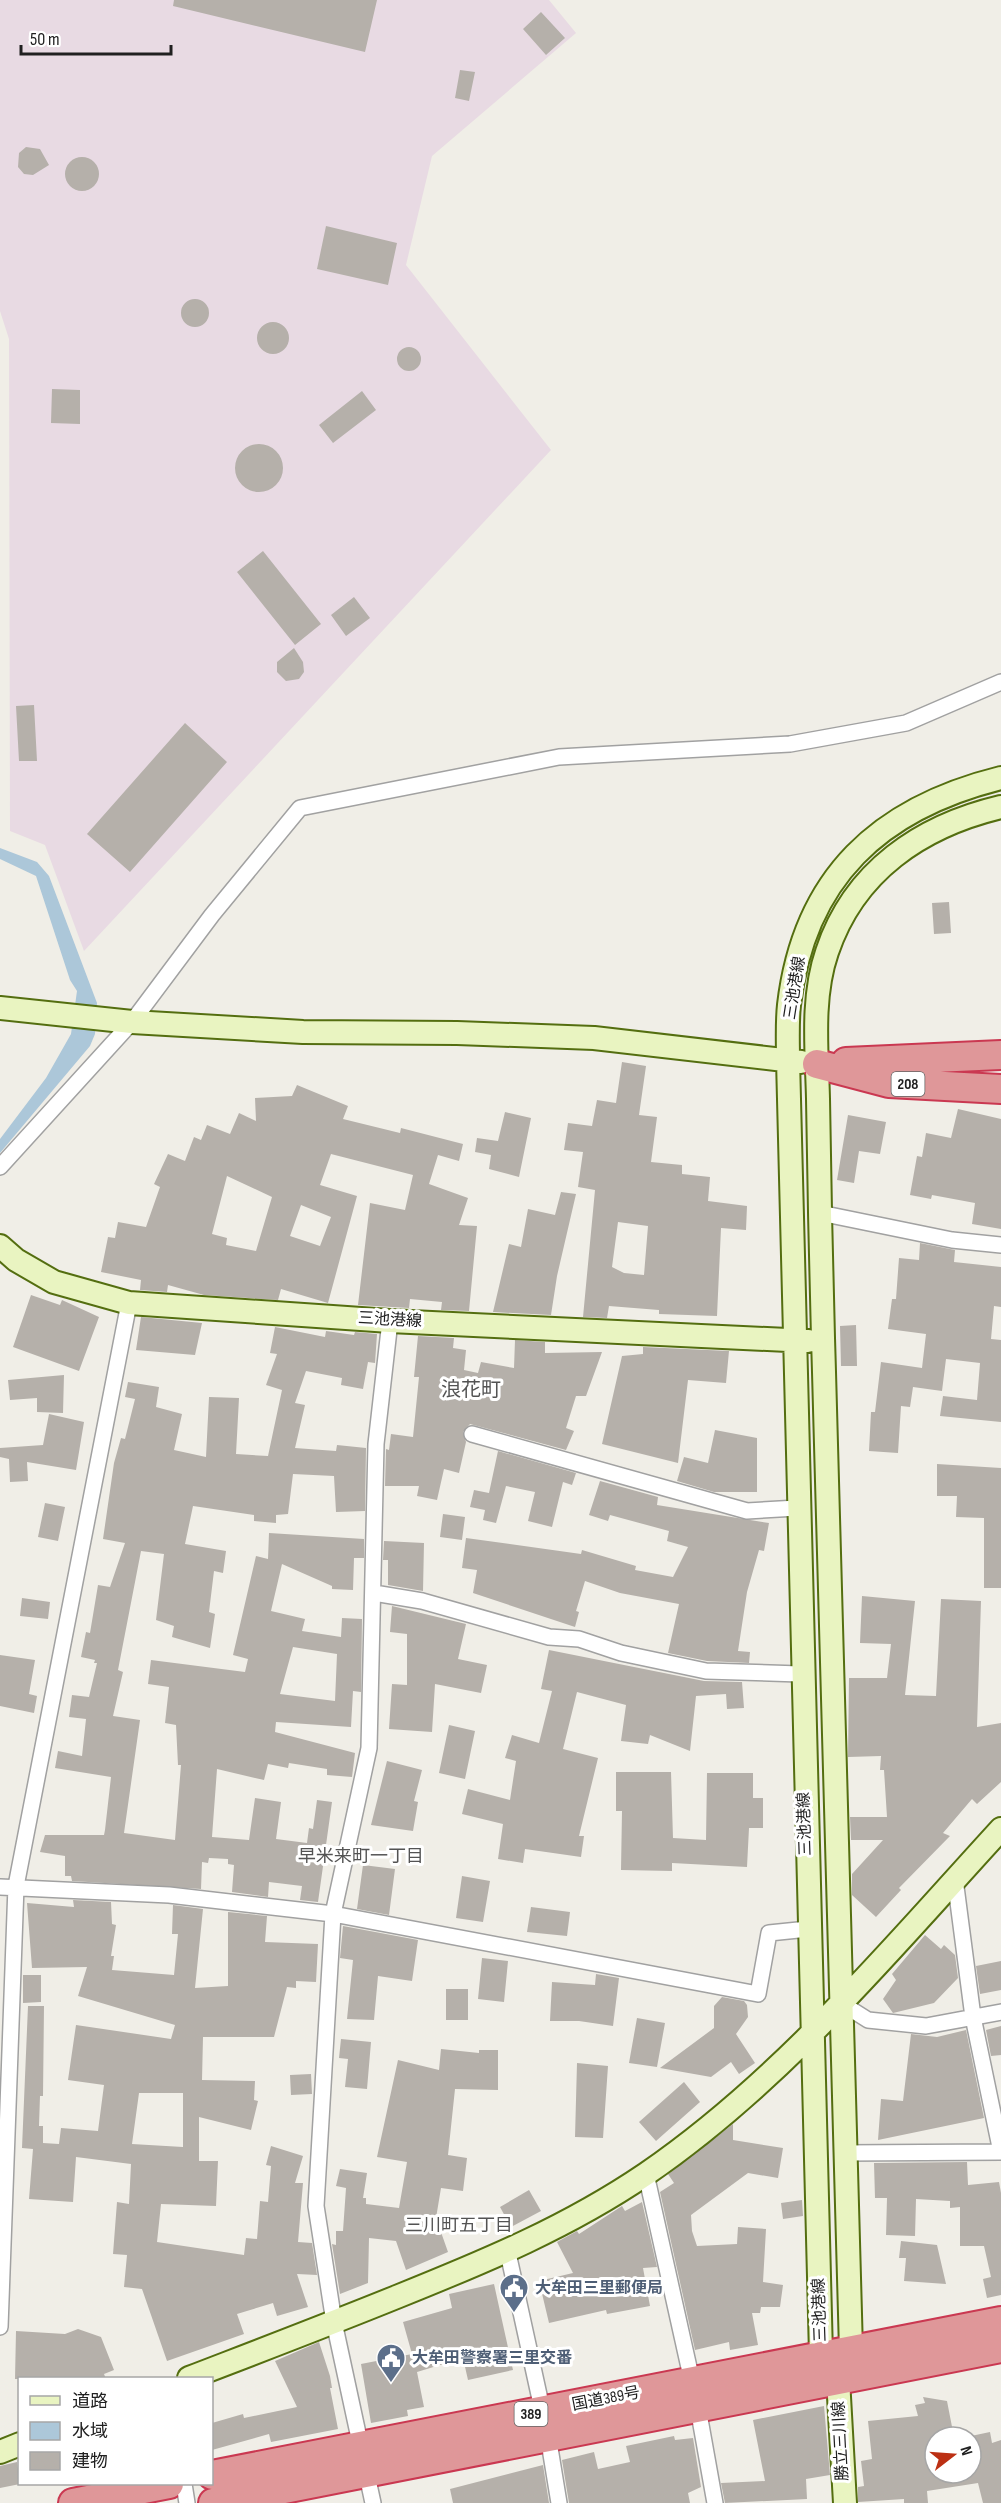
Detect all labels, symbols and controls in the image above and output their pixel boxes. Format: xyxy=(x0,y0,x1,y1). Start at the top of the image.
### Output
scale bar xyxy=(21,18,171,56)
text: 50 m xyxy=(30,29,60,50)
street label: 三池港線 xyxy=(781,955,809,1021)
road number: 208 xyxy=(892,1072,924,1096)
street label: 三池港線 xyxy=(358,1309,422,1331)
district label: 浪花町 xyxy=(441,1378,501,1402)
street label: 三池港線 xyxy=(794,1792,816,1856)
district label: 早米来町一丁目 xyxy=(298,1846,424,1867)
district label: 三川町五丁目 xyxy=(405,2215,513,2236)
public building icon: 大牟田三里郵便局 xyxy=(498,2272,530,2314)
street label: 三池港線 xyxy=(809,2278,831,2342)
place label: 大牟田三里郵便局 xyxy=(535,2279,663,2298)
public building icon: 大牟田警察署三里交番 xyxy=(375,2342,407,2384)
place label: 大牟田警察署三里交番 xyxy=(412,2349,572,2368)
legend xyxy=(18,2377,213,2485)
street label: 国道389号 xyxy=(570,2383,642,2415)
text: 道路 xyxy=(72,2391,108,2412)
street label: 勝立三川線 xyxy=(829,2401,853,2481)
road number: 389 xyxy=(514,2402,548,2426)
text: 水域 xyxy=(72,2421,108,2442)
north arrow xyxy=(923,2425,983,2485)
text: N xyxy=(956,2444,976,2458)
text: 建物 xyxy=(72,2451,108,2472)

